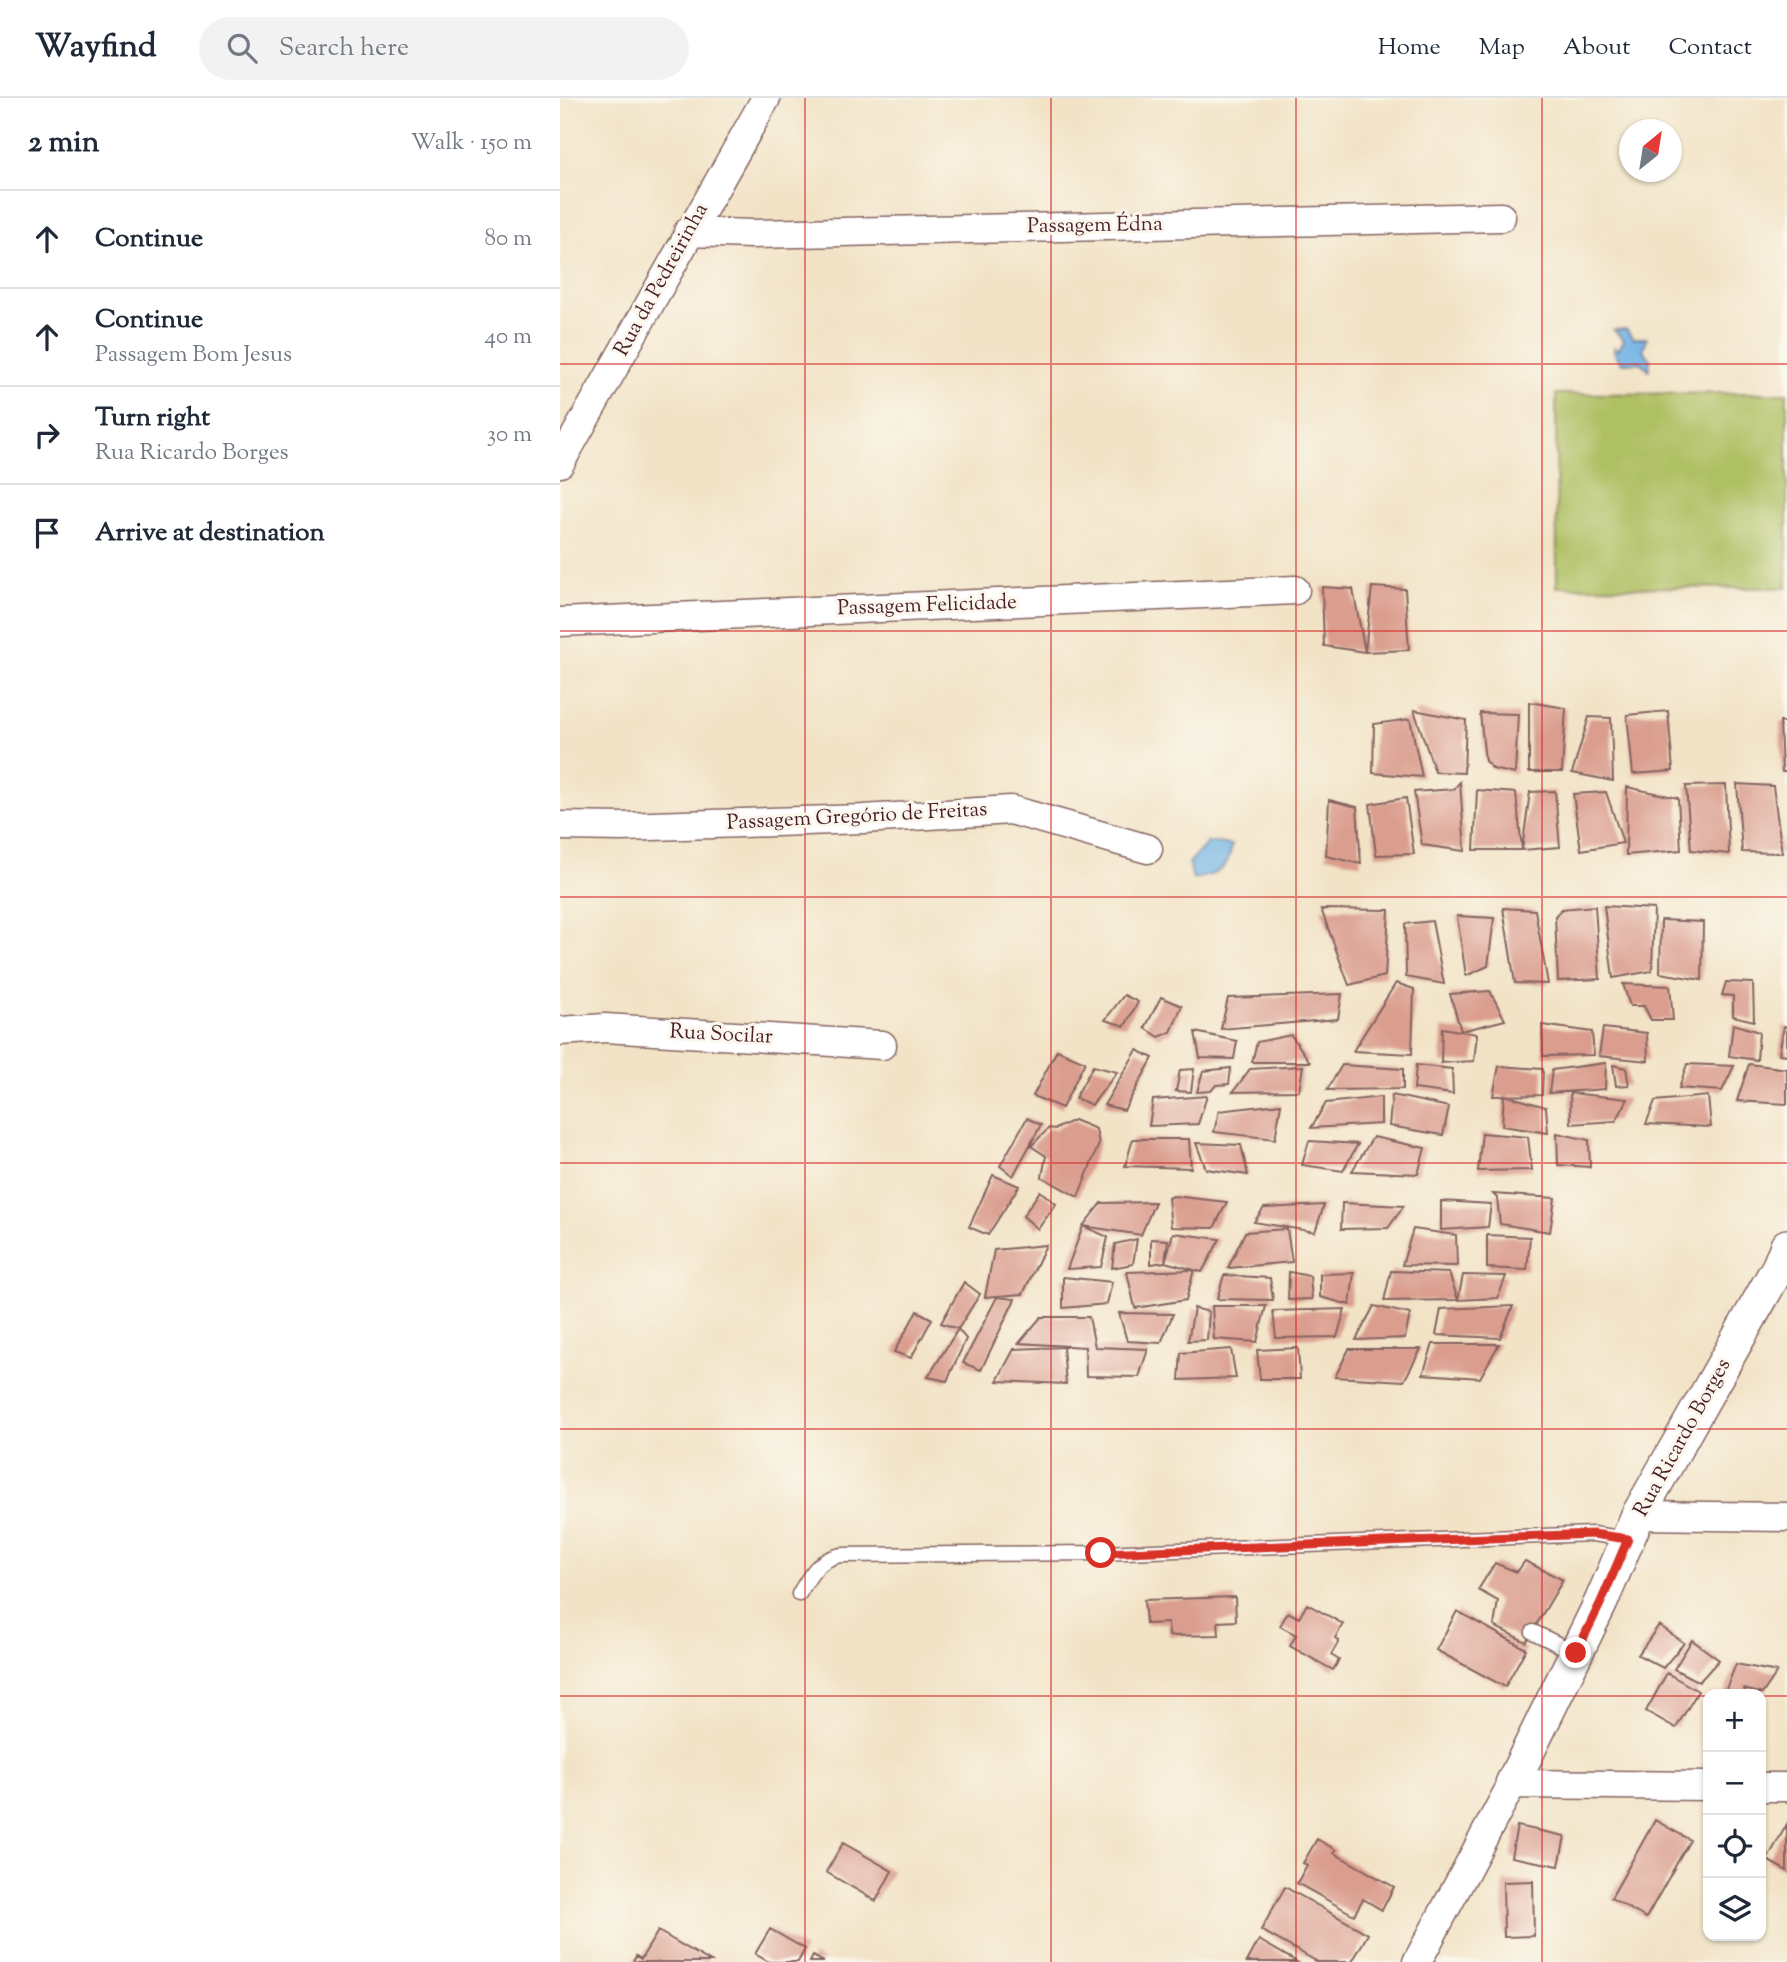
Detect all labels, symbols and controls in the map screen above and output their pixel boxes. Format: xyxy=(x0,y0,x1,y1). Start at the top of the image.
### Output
search box xyxy=(199,17,689,80)
text: Wayfind xyxy=(35,24,157,72)
icon: search xyxy=(223,29,261,67)
text: Search here xyxy=(279,30,409,67)
text: Home xyxy=(1378,31,1441,65)
text: Map xyxy=(1479,31,1525,65)
text: About xyxy=(1563,31,1630,65)
text: Contact xyxy=(1668,31,1752,65)
north arrow xyxy=(1619,119,1682,182)
text: 2 min xyxy=(28,122,100,165)
text: Walk · 150 m xyxy=(411,127,532,160)
street label: Rua da Pedreirinha xyxy=(607,198,717,362)
street label: Passagem Édna xyxy=(1027,210,1163,242)
icon: ahead xyxy=(28,220,66,258)
text: Continue xyxy=(95,221,203,258)
text: 80 m xyxy=(484,223,532,256)
text: Continue xyxy=(95,302,203,339)
icon: ahead xyxy=(28,318,66,356)
text: 40 m xyxy=(485,321,532,354)
text: Passagem Bom Jesus xyxy=(95,339,292,372)
text: Turn right xyxy=(95,400,210,437)
icon: right xyxy=(28,416,66,454)
text: 30 m xyxy=(487,419,532,452)
text: Rua Ricardo Borges xyxy=(95,437,289,470)
icon: arrive xyxy=(28,514,66,552)
text: Arrive at destination xyxy=(95,515,325,552)
street label: Passagem Felicidade xyxy=(837,588,1017,624)
street label: Passagem Gregório de Freitas xyxy=(726,795,988,839)
street label: Rua Socilar xyxy=(669,1017,773,1053)
street label: Rua Ricardo Borges xyxy=(1627,1353,1739,1523)
route start xyxy=(1085,1537,1116,1568)
route end xyxy=(1560,1637,1591,1668)
map controls xyxy=(1703,1689,1766,1941)
button: + xyxy=(1703,1689,1766,1752)
button: − xyxy=(1703,1752,1766,1815)
button: locate xyxy=(1703,1815,1766,1878)
button: layers xyxy=(1703,1878,1766,1941)

